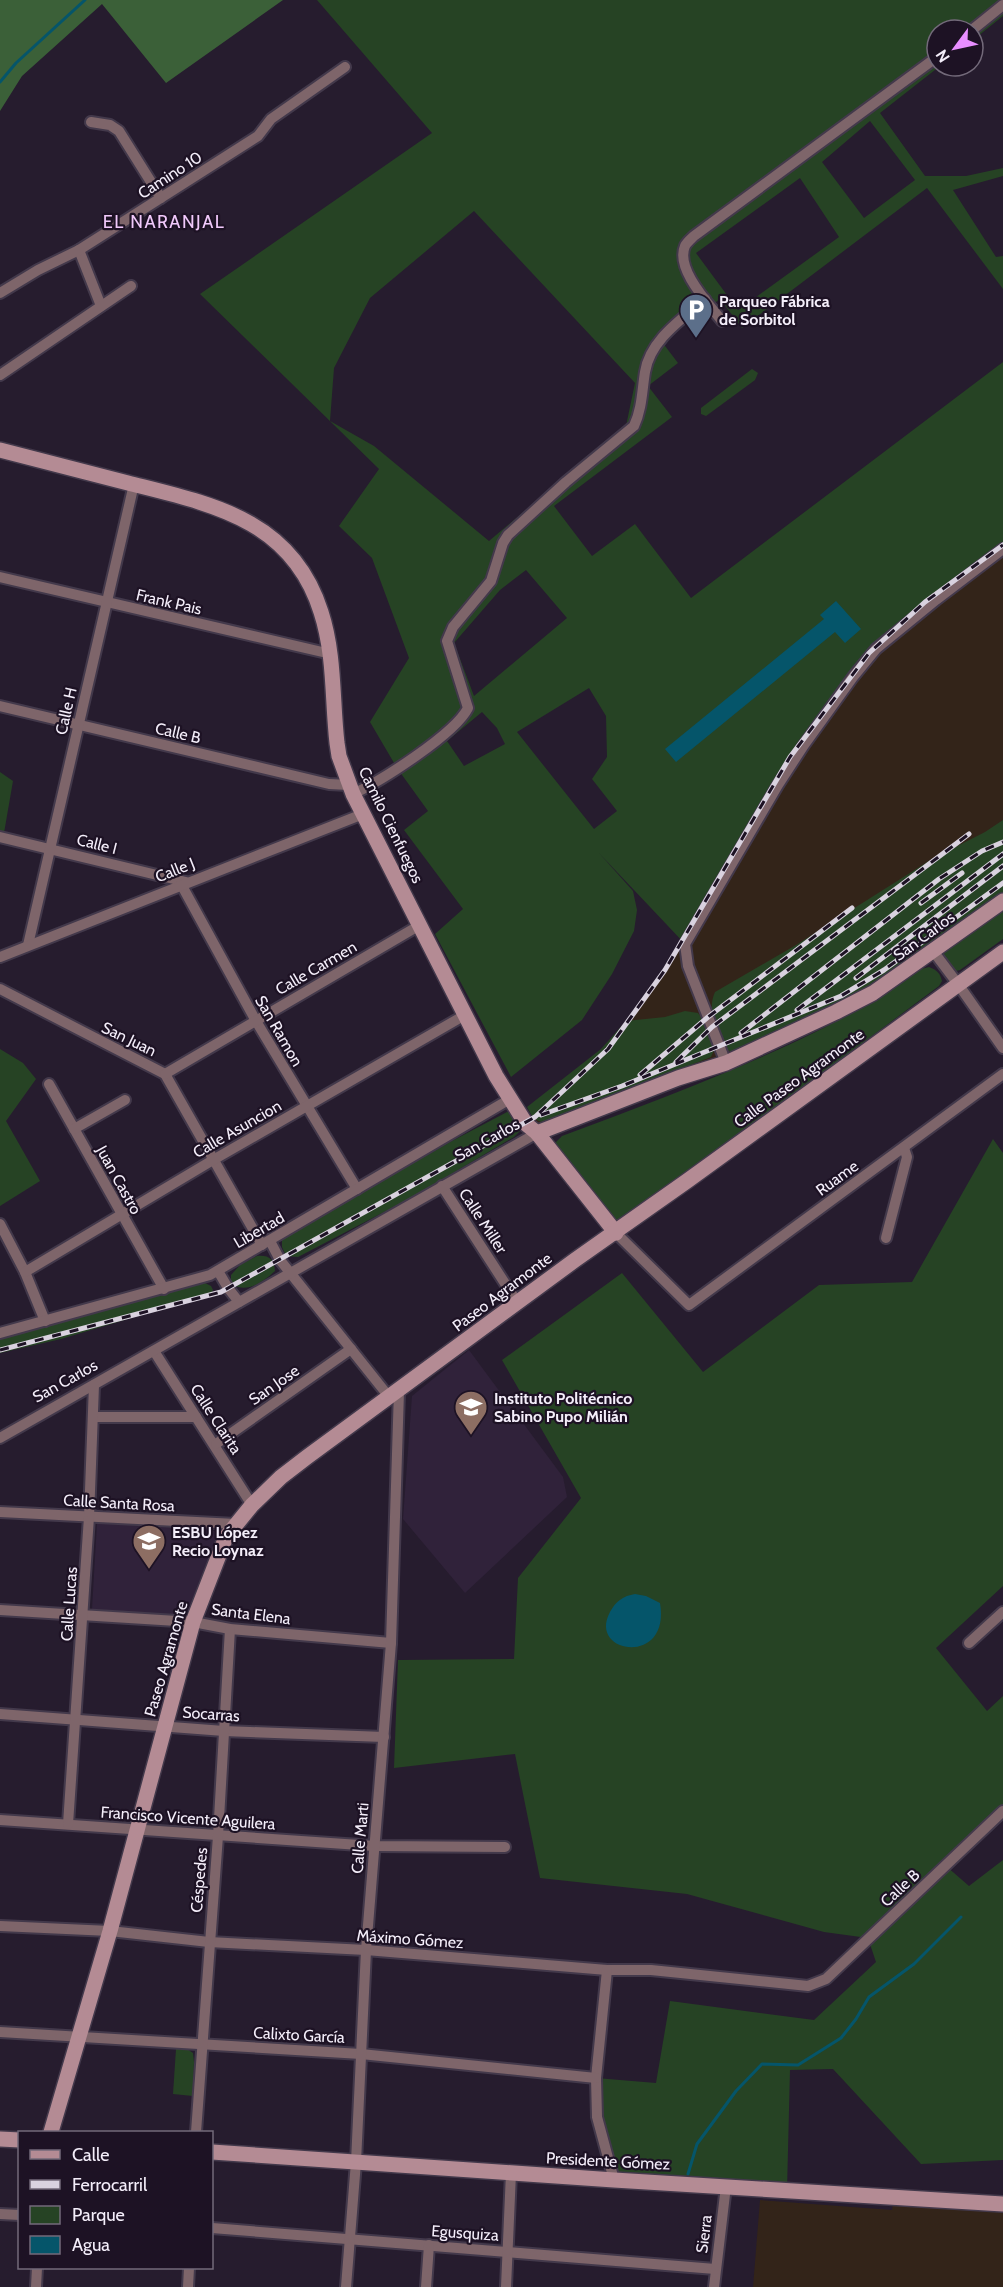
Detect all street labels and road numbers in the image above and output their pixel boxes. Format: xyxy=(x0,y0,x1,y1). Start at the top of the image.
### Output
street label: Camino 10 xyxy=(134,147,206,203)
street label: Frank Pais xyxy=(134,585,204,619)
street label: Calle H xyxy=(51,685,81,737)
street label: Calle B xyxy=(153,719,203,748)
street label: Camilo Cienfuegos xyxy=(355,764,428,887)
street label: Calle I xyxy=(75,830,119,858)
street label: Calle J xyxy=(152,854,198,886)
street label: San Carlos xyxy=(890,907,959,965)
street label: Calle Carmen xyxy=(272,937,360,999)
street label: San Ramon xyxy=(251,992,307,1070)
street label: San Juan xyxy=(99,1018,159,1060)
street label: Calle Paseo Agramonte xyxy=(730,1024,868,1132)
street label: Calle Asuncion xyxy=(189,1096,285,1162)
street label: San Carlos xyxy=(451,1114,523,1166)
street label: Juan Castro xyxy=(92,1141,146,1218)
street label: Ruame xyxy=(812,1156,862,1200)
street label: Calle Miller xyxy=(455,1185,512,1258)
street label: Libertad xyxy=(230,1208,288,1252)
street label: Paseo Agramonte xyxy=(449,1249,555,1335)
street label: San Carlos xyxy=(29,1355,101,1407)
street label: San Jose xyxy=(245,1361,303,1409)
street label: Calle Clarita xyxy=(186,1380,246,1458)
street label: Calle Santa Rosa xyxy=(63,1491,176,1515)
street label: Calle Lucas xyxy=(57,1566,81,1642)
street label: Paseo Agramonte xyxy=(140,1599,192,1719)
street label: Santa Elena xyxy=(210,1600,292,1628)
street label: Socarras xyxy=(182,1703,241,1726)
street label: Francisco Vicente Aguilera xyxy=(100,1802,276,1834)
street label: Calle Marti xyxy=(347,1802,373,1874)
street label: Céspedes xyxy=(187,1846,211,1913)
street label: Calle B xyxy=(877,1865,924,1911)
street label: Máximo Gómez xyxy=(356,1926,465,1952)
street label: Calixto García xyxy=(253,2023,346,2047)
street label: Presidente Gómez xyxy=(545,2148,671,2174)
street label: Sierra xyxy=(692,2213,716,2254)
street label: Egusquiza xyxy=(431,2221,500,2245)

